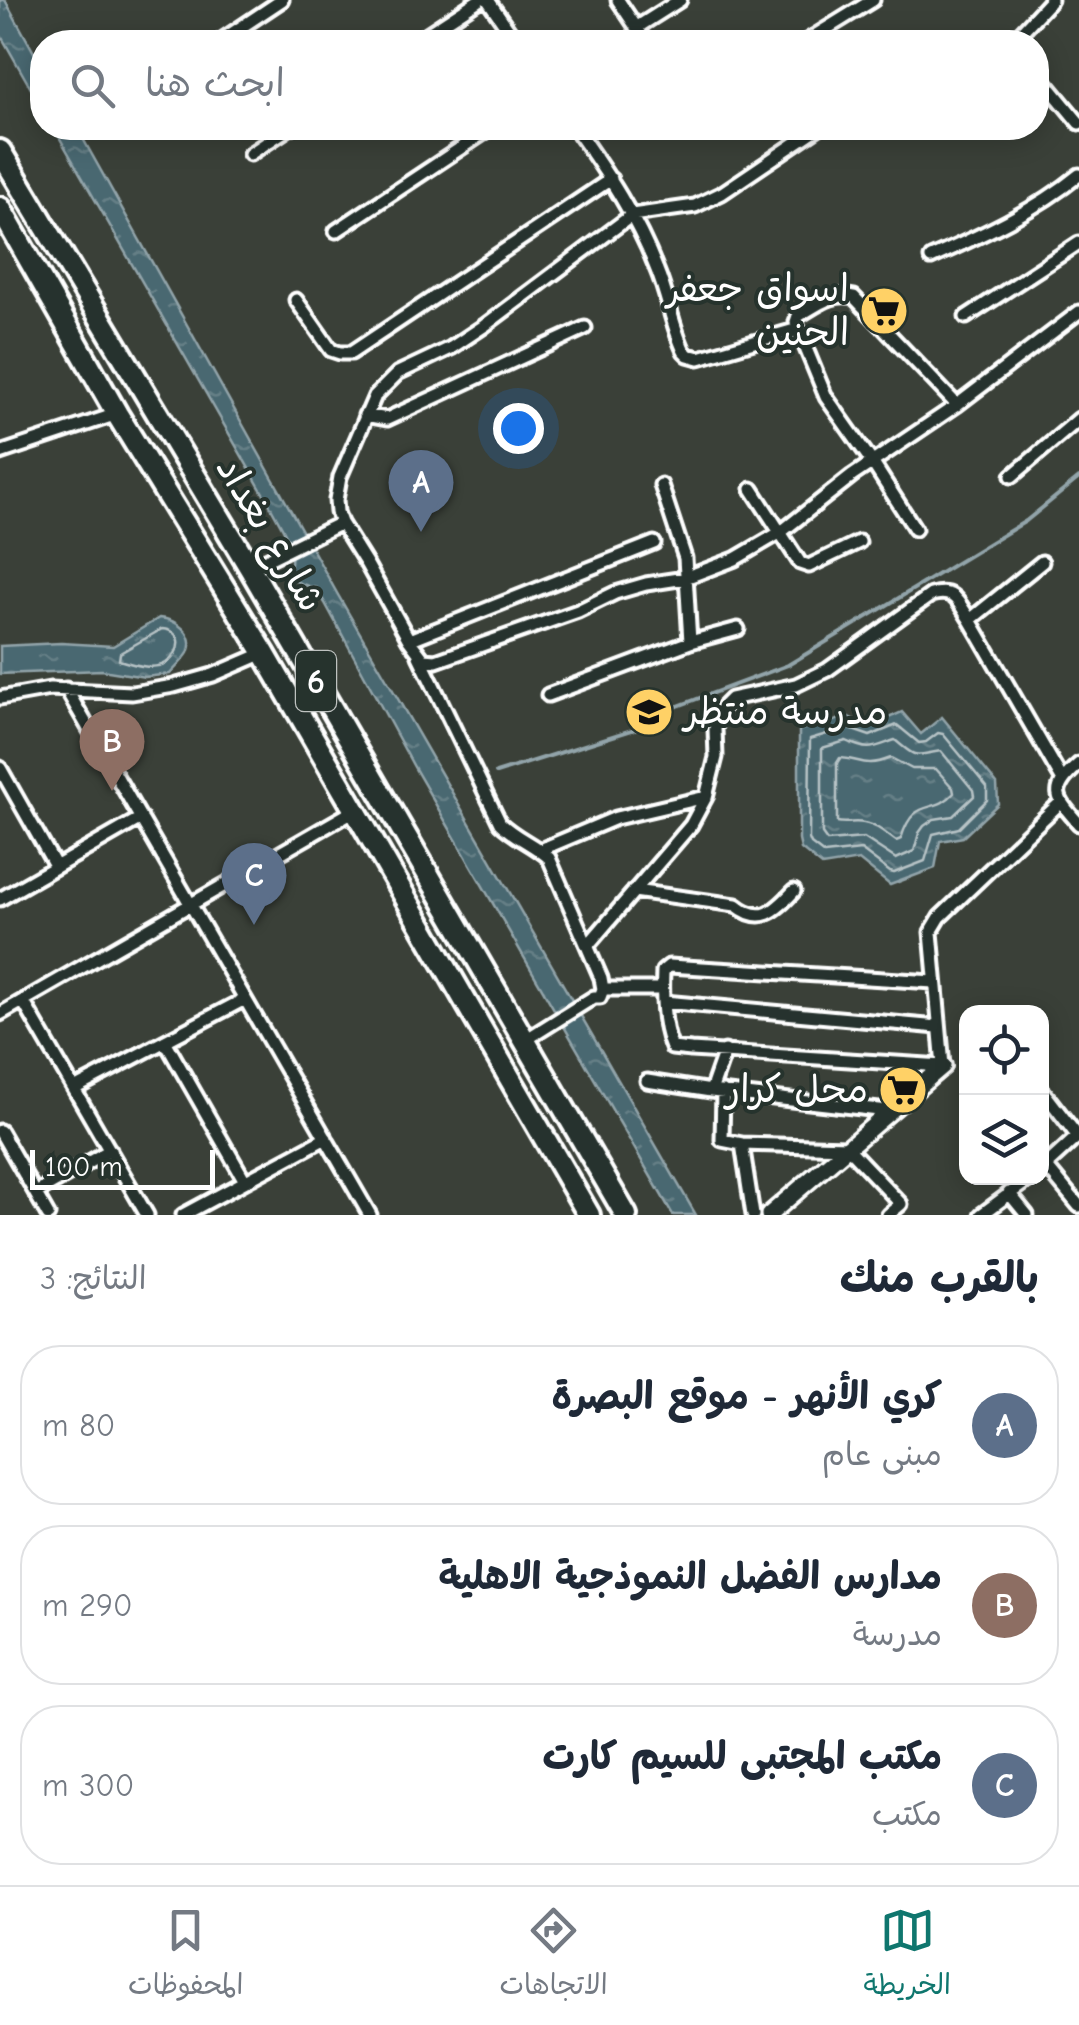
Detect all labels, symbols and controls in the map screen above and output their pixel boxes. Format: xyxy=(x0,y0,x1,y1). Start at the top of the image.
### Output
search box xyxy=(30,30,1049,140)
icon: search xyxy=(65,58,120,113)
text: ابحث هنا xyxy=(145,62,285,106)
place label: اسواق جعفر الحنين xyxy=(664,267,849,355)
supermarket icon: اسواق جعفر الحنين xyxy=(858,285,910,337)
your location xyxy=(493,403,544,454)
street label: شارع بغداد xyxy=(203,448,333,622)
pin: A xyxy=(388,450,454,532)
road number: 6 xyxy=(296,651,336,711)
school or university icon: مدرسة منتظر xyxy=(623,686,675,738)
place label: مدرسة منتظر xyxy=(681,690,887,734)
pin: B xyxy=(80,708,144,791)
pin: C xyxy=(222,842,286,925)
map controls xyxy=(959,1005,1049,1185)
button: locate xyxy=(959,1005,1049,1095)
supermarket icon: محل كرار xyxy=(877,1064,929,1116)
place label: محل كرار xyxy=(723,1068,868,1112)
button: layers xyxy=(959,1095,1049,1185)
scale bar xyxy=(30,1145,215,1190)
text: 100 m xyxy=(45,1151,123,1183)
text: بالقرب منك xyxy=(840,1254,1039,1303)
text: النتائج: 3 xyxy=(40,1260,147,1297)
text: كري الأنهر - موقع البصرة xyxy=(551,1375,942,1419)
text: 80 m xyxy=(42,1407,115,1444)
text: A xyxy=(996,1407,1013,1444)
text: مبنى عام xyxy=(822,1436,942,1473)
text: مدارس الفضل النموذجية الاهلية xyxy=(438,1555,942,1599)
text: 290 m xyxy=(42,1587,132,1624)
text: B xyxy=(995,1587,1014,1624)
text: مدرسة xyxy=(853,1616,942,1653)
text: مكتب المجتبى للسيم كارت xyxy=(543,1735,942,1779)
text: 300 m xyxy=(42,1767,134,1804)
text: C xyxy=(995,1767,1014,1804)
text: مكتب xyxy=(872,1796,942,1833)
tab: المحفوظات xyxy=(128,1903,243,2009)
tab: الاتجاهات xyxy=(499,1903,608,2009)
tab: الخريطة xyxy=(864,1903,951,2009)

